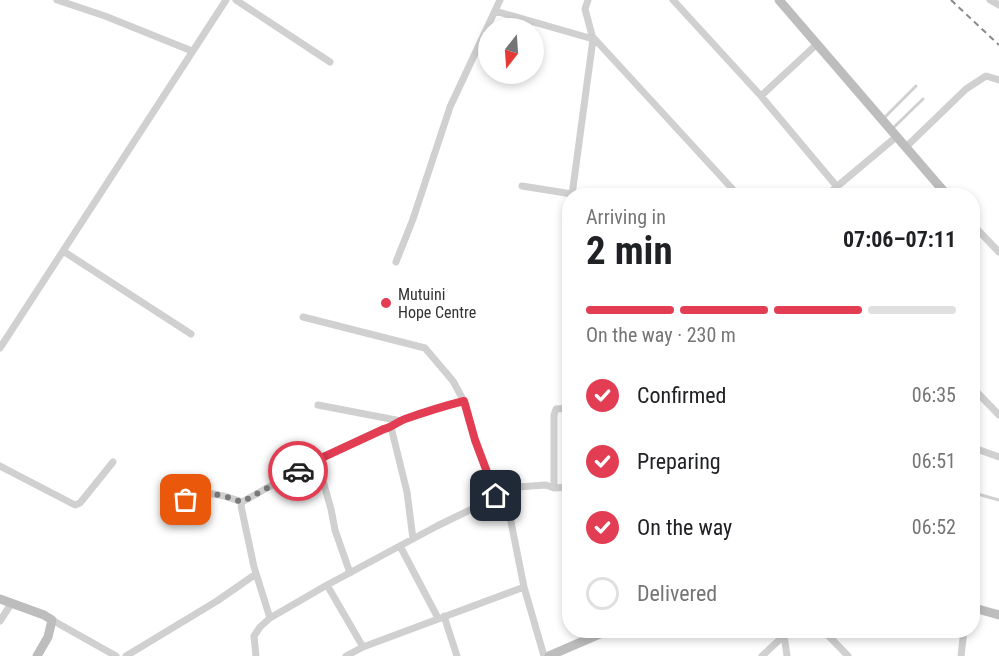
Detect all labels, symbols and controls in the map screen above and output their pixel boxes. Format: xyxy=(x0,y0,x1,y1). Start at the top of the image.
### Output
north arrow xyxy=(478,18,544,84)
map controls xyxy=(478,18,544,84)
text: Arriving in xyxy=(586,205,666,229)
text: 07:06–07:11 xyxy=(843,227,956,252)
text: 2 min xyxy=(586,228,673,274)
place label: Mutuini Hope Centre xyxy=(398,285,476,322)
marker: Mutuini Hope Centre xyxy=(379,296,393,310)
text: On the way · 230 m xyxy=(586,323,736,347)
icon: check xyxy=(586,379,619,412)
text: Confirmed xyxy=(637,383,726,408)
text: 06:35 xyxy=(912,383,956,407)
courier xyxy=(268,441,328,501)
icon: check xyxy=(586,445,619,478)
text: Preparing xyxy=(637,449,721,474)
text: 06:51 xyxy=(912,449,956,473)
icon: car xyxy=(282,455,315,488)
pin xyxy=(470,470,521,521)
pin xyxy=(160,474,211,525)
icon: home xyxy=(479,479,512,512)
icon: bag xyxy=(169,483,202,516)
icon: check xyxy=(586,511,619,544)
text: On the way xyxy=(637,515,732,540)
text: 06:52 xyxy=(912,515,956,539)
text: Delivered xyxy=(637,581,717,606)

